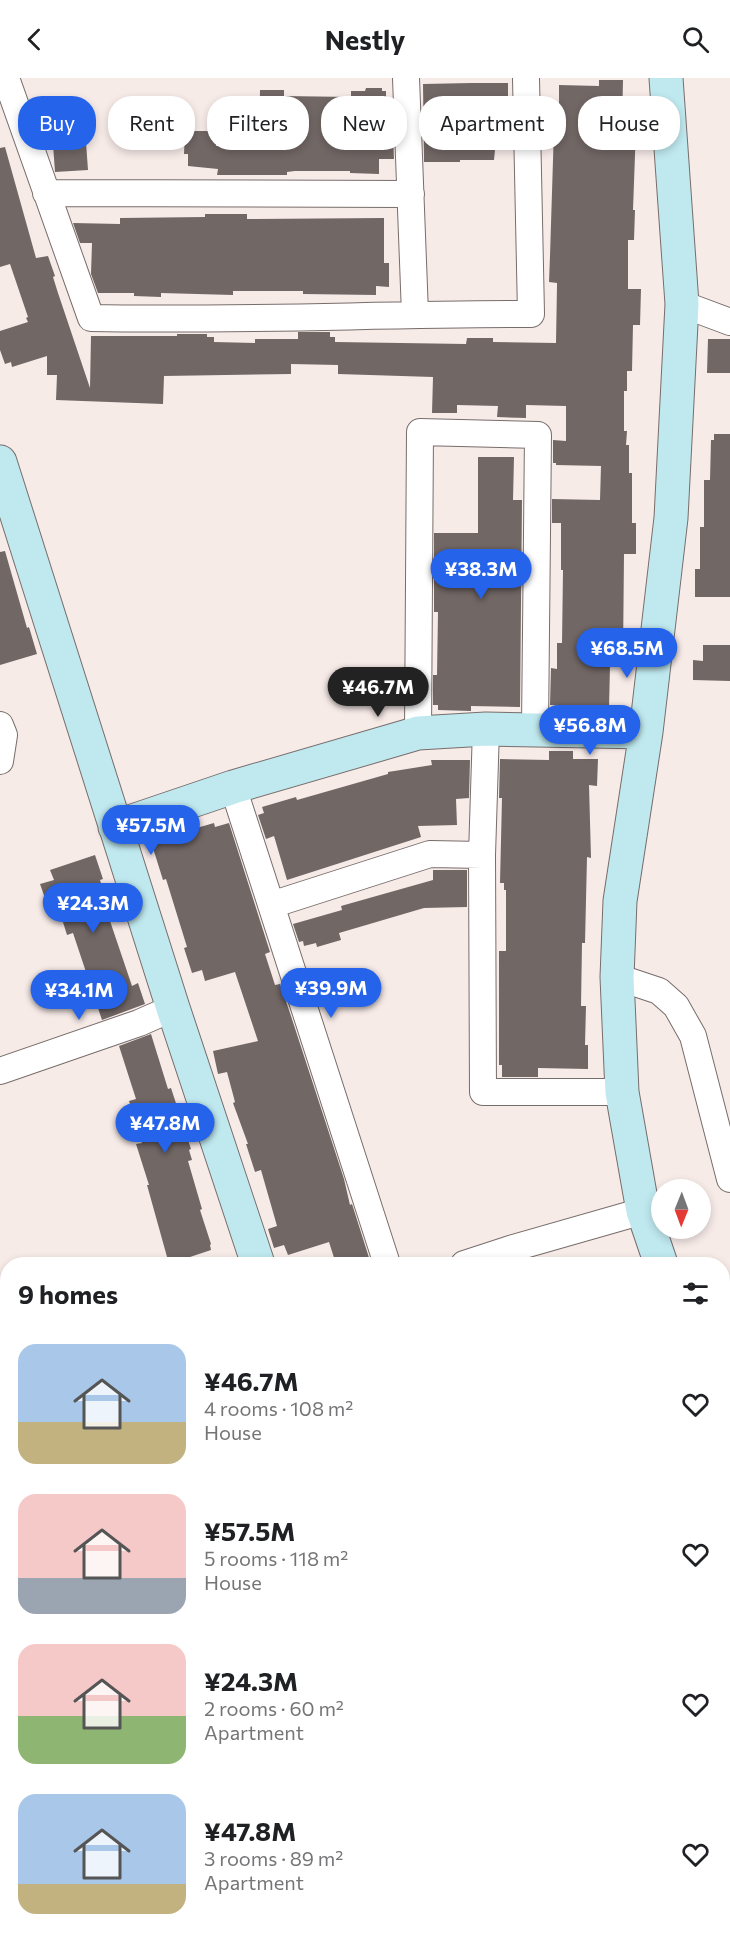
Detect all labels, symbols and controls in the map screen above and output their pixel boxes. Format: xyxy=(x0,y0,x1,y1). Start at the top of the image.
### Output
icon: back xyxy=(18,23,51,56)
text: Nestly xyxy=(325,23,405,56)
icon: search xyxy=(679,23,712,56)
chip: Buy xyxy=(18,96,96,150)
chip: Rent xyxy=(108,96,195,150)
chip: Filters xyxy=(207,96,309,150)
chip: New xyxy=(321,96,407,150)
chip: Apartment xyxy=(419,96,566,150)
chip: House xyxy=(578,96,680,150)
pin: ¥38.3M xyxy=(432,549,530,600)
text: ¥38.3M xyxy=(445,556,517,580)
pin: ¥68.5M xyxy=(578,628,676,679)
text: ¥68.5M xyxy=(590,635,664,659)
pin: ¥46.7M xyxy=(329,667,427,718)
text: ¥46.7M xyxy=(342,674,414,698)
pin: ¥56.8M xyxy=(541,705,639,756)
text: ¥56.8M xyxy=(553,712,627,736)
pin: ¥57.5M xyxy=(102,805,200,856)
text: ¥57.5M xyxy=(116,812,186,836)
pin: ¥24.3M xyxy=(44,883,142,934)
text: ¥24.3M xyxy=(57,890,129,914)
pin: ¥39.9M xyxy=(282,968,380,1019)
pin: ¥34.1M xyxy=(30,970,128,1021)
text: ¥39.9M xyxy=(294,975,368,999)
text: ¥34.1M xyxy=(45,977,113,1001)
pin: ¥47.8M xyxy=(116,1103,214,1154)
text: ¥47.8M xyxy=(130,1110,200,1134)
north arrow xyxy=(651,1179,711,1239)
map controls xyxy=(651,1179,711,1239)
icon: filters xyxy=(679,1277,712,1310)
text: 9 homes xyxy=(18,1278,118,1309)
text: ¥46.7M xyxy=(204,1365,299,1396)
icon: home xyxy=(66,1368,138,1440)
icon: heart xyxy=(679,1388,712,1421)
text: 4 rooms · 108 m² xyxy=(204,1396,353,1420)
text: House xyxy=(204,1420,262,1444)
text: ¥57.5M xyxy=(204,1515,295,1546)
icon: home xyxy=(66,1518,138,1590)
icon: heart xyxy=(679,1538,712,1571)
text: 5 rooms · 118 m² xyxy=(204,1546,348,1570)
text: House xyxy=(204,1570,262,1594)
text: ¥24.3M xyxy=(204,1665,298,1696)
icon: home xyxy=(66,1668,138,1740)
icon: heart xyxy=(679,1688,712,1721)
text: 2 rooms · 60 m² xyxy=(204,1696,344,1720)
text: Apartment xyxy=(204,1720,304,1744)
text: ¥47.8M xyxy=(204,1815,296,1846)
icon: home xyxy=(66,1818,138,1890)
icon: heart xyxy=(679,1838,712,1871)
text: 3 rooms · 89 m² xyxy=(204,1846,343,1870)
text: Apartment xyxy=(204,1870,304,1894)

